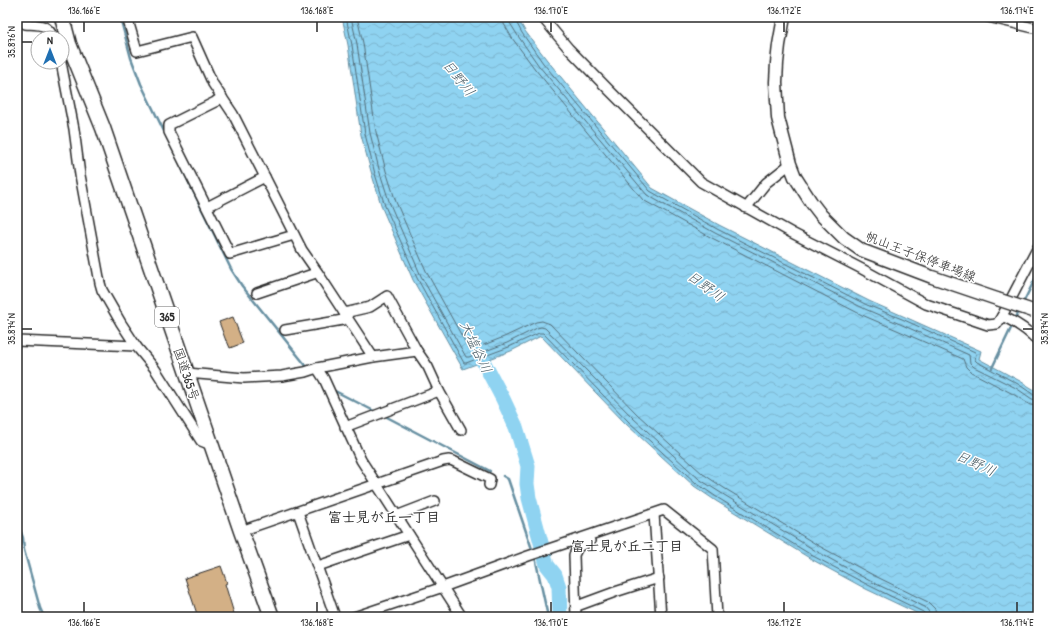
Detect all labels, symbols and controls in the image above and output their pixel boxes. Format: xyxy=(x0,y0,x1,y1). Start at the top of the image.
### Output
text: 136.166°E xyxy=(68,4,101,17)
text: 136.168°E xyxy=(301,4,334,17)
text: 136.170°E xyxy=(534,4,569,17)
text: 136.172°E xyxy=(767,4,802,17)
text: 136.174°E xyxy=(1000,4,1034,17)
text: 35.876°N xyxy=(5,26,18,58)
north arrow xyxy=(30,30,70,70)
text: N xyxy=(47,33,53,47)
water label: 日野川 xyxy=(439,55,480,100)
street label: 帆山王子保停車場線 xyxy=(863,227,980,286)
water label: 日野川 xyxy=(684,266,729,306)
road number: 365 xyxy=(155,307,179,327)
text: 35.874°N xyxy=(5,313,18,345)
text: 35.874°N xyxy=(1038,313,1051,345)
water label: 大塩谷川 xyxy=(456,317,497,376)
street label: 国道365号 xyxy=(169,345,205,403)
water label: 日野川 xyxy=(953,445,999,480)
district label: 富士見が丘一丁目 xyxy=(328,507,440,526)
district label: 富士見が丘二丁目 xyxy=(571,536,683,555)
text: 136.166°E xyxy=(68,616,101,629)
text: 136.168°E xyxy=(301,616,334,629)
text: 136.170°E xyxy=(534,616,569,629)
text: 136.172°E xyxy=(767,616,802,629)
text: 136.174°E xyxy=(1000,616,1034,629)

